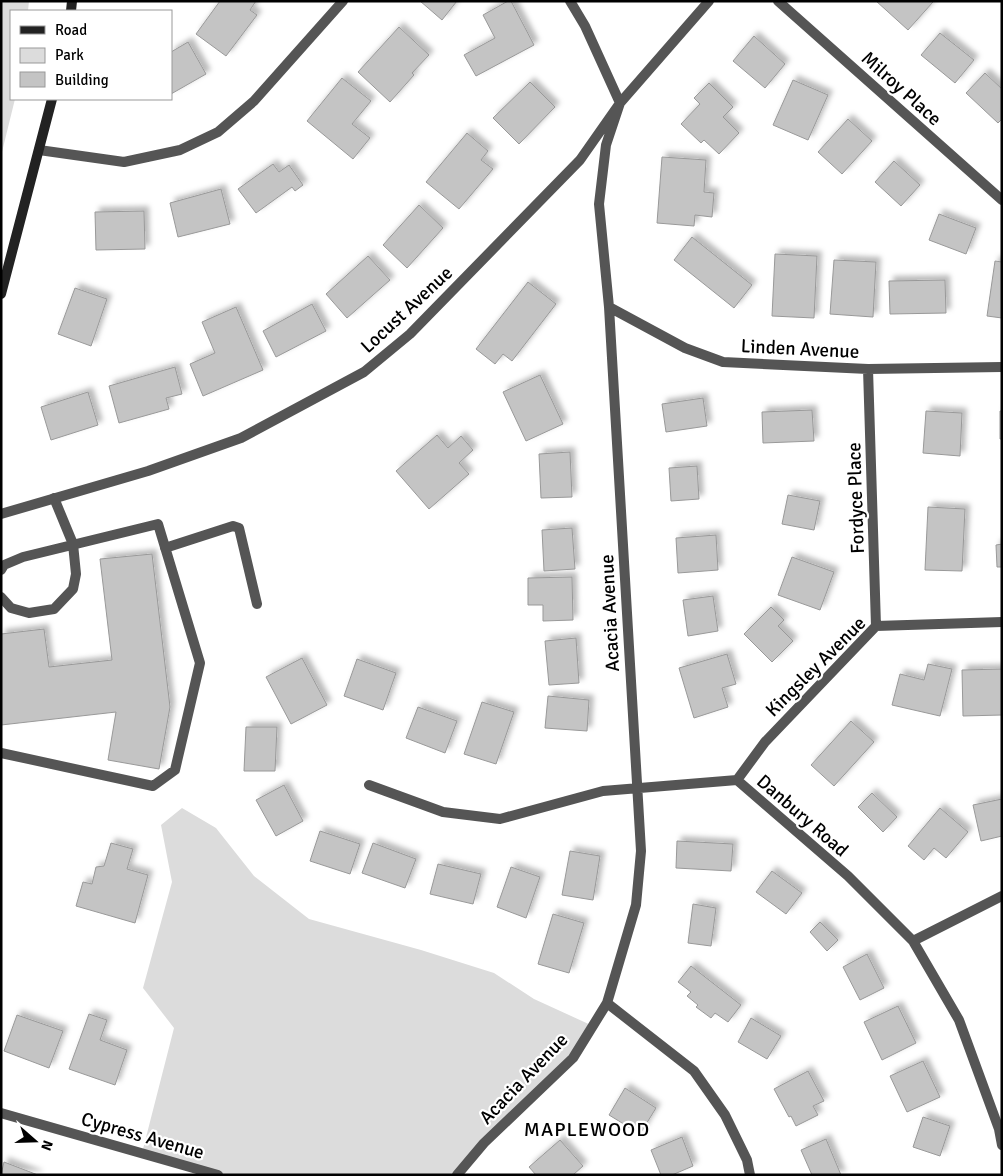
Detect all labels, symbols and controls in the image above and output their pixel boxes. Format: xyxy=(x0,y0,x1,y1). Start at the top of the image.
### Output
legend xyxy=(10,10,172,100)
text: Road xyxy=(55,21,87,39)
text: Park xyxy=(55,46,84,64)
street label: Milroy Place xyxy=(856,46,946,131)
text: Building xyxy=(55,71,109,89)
street label: Locust Avenue xyxy=(356,261,458,358)
street label: Linden Avenue xyxy=(740,334,860,364)
street label: Fordyce Place xyxy=(842,442,870,554)
street label: Acacia Avenue xyxy=(595,554,625,672)
street label: Kingsley Avenue xyxy=(760,611,871,722)
street label: Danbury Road xyxy=(752,769,853,862)
street label: Acacia Avenue xyxy=(474,1028,573,1129)
street label: Cypress Avenue xyxy=(78,1107,207,1165)
north arrow xyxy=(10,1116,60,1166)
district label: MAPLEWOOD xyxy=(524,1117,650,1142)
text: N xyxy=(37,1138,56,1153)

